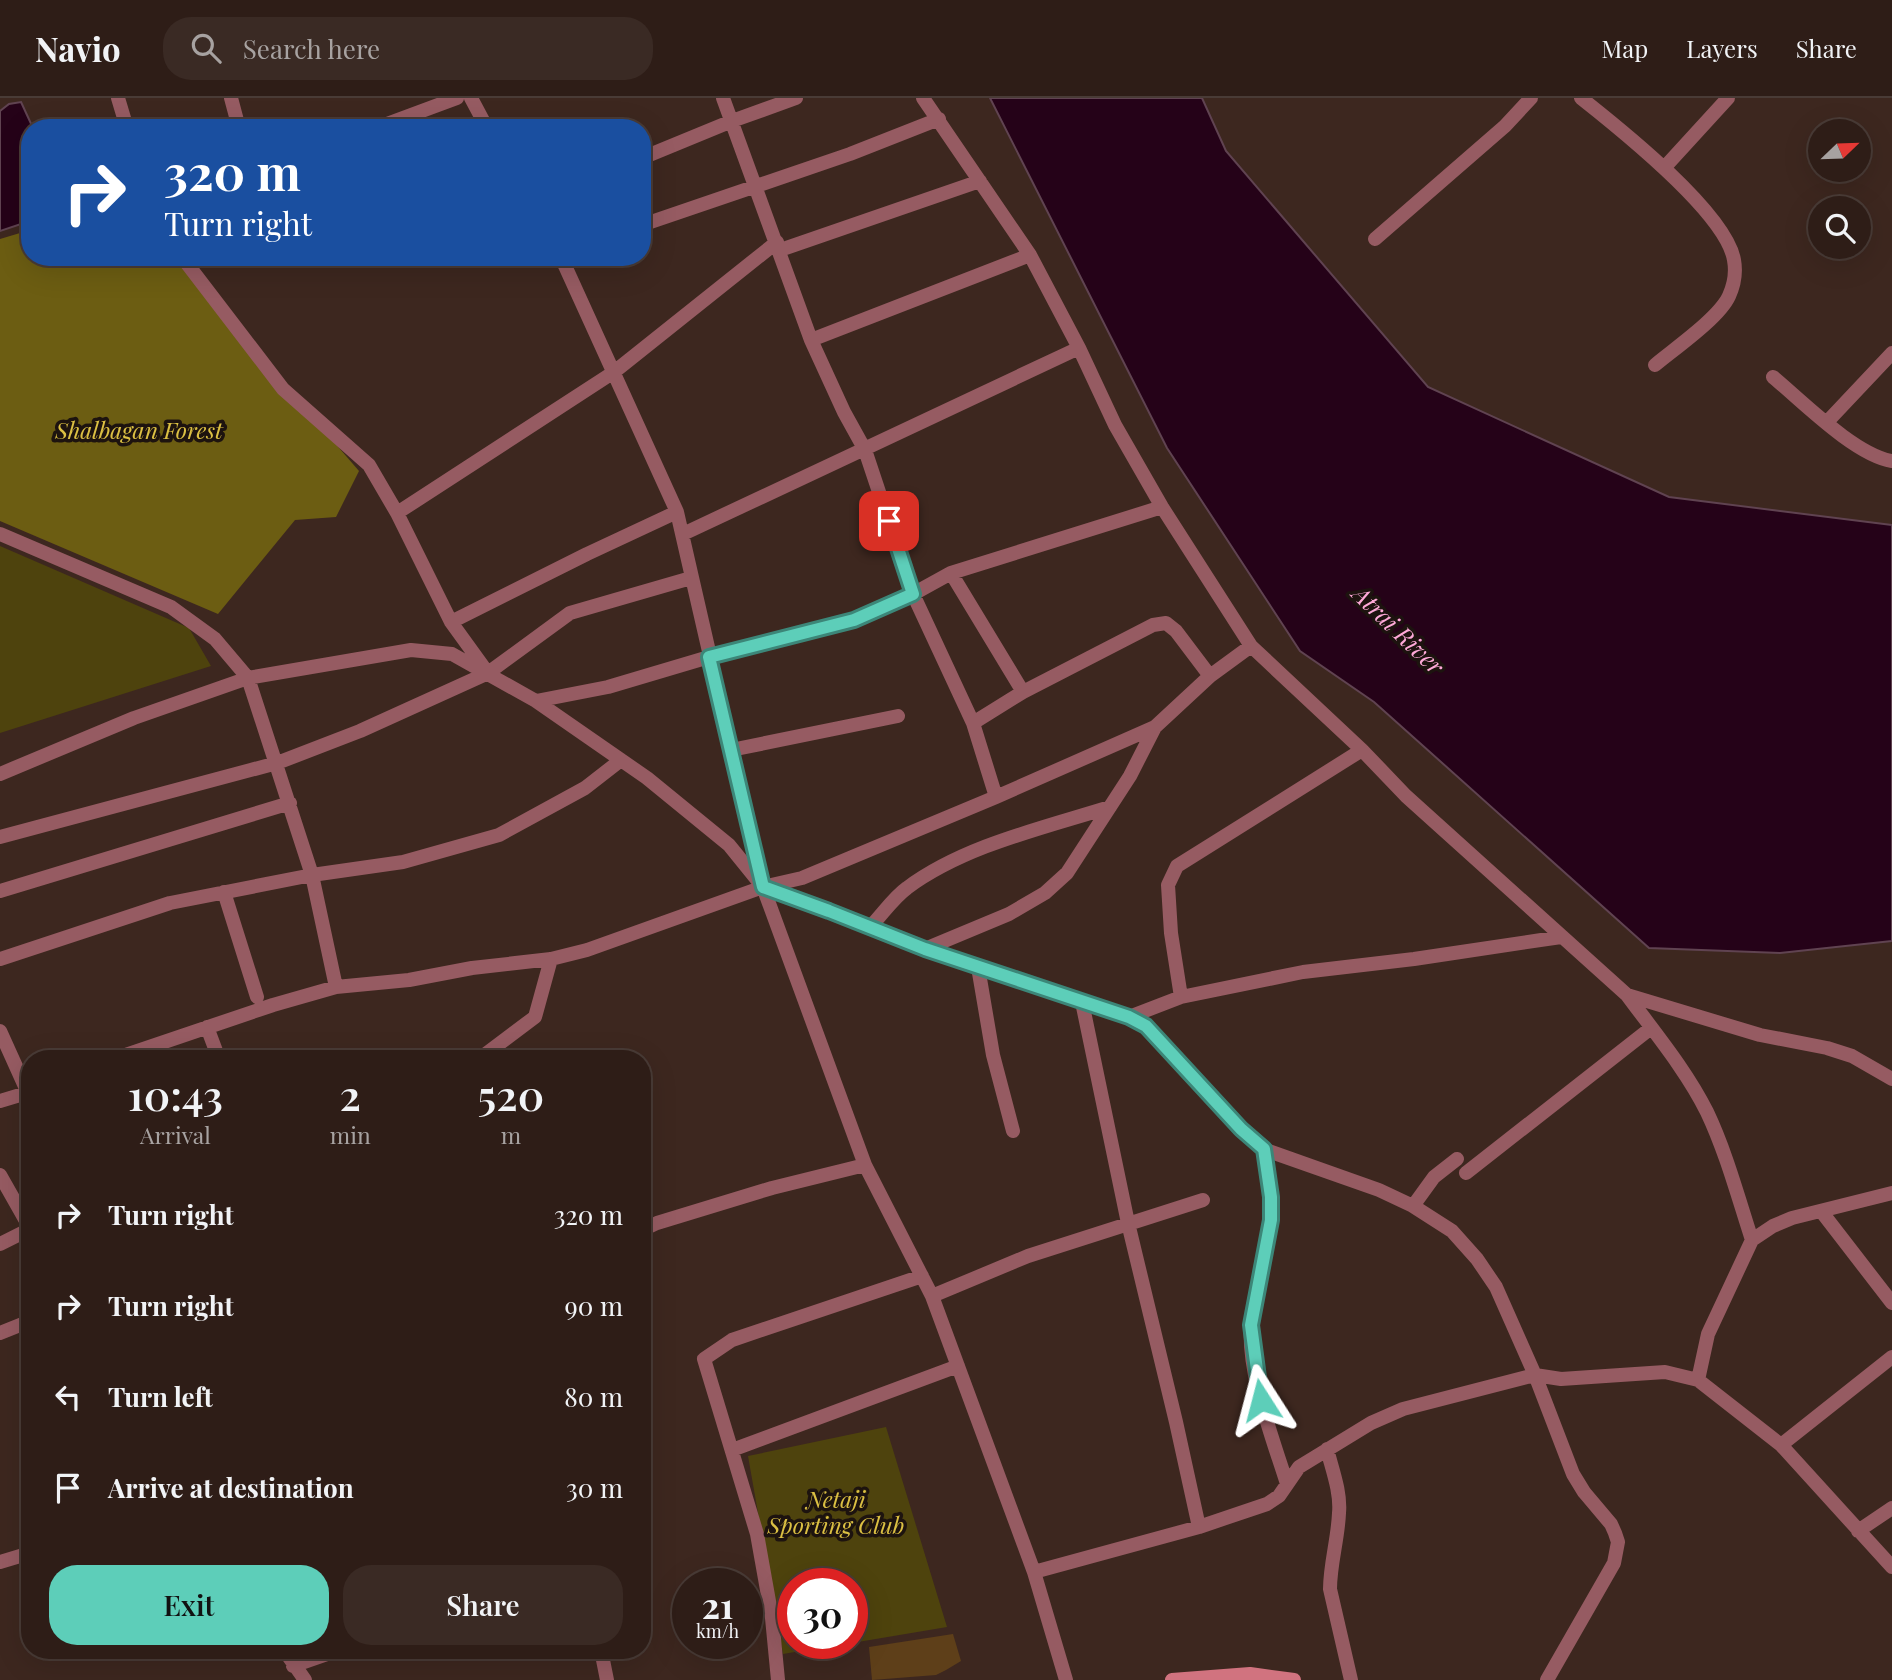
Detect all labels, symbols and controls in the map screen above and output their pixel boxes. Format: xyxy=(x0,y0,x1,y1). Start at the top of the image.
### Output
search box xyxy=(163,17,653,80)
text: Navio xyxy=(35,26,121,70)
icon: search xyxy=(187,29,225,67)
text: Search here xyxy=(243,31,380,66)
text: Map xyxy=(1602,32,1648,64)
text: Layers xyxy=(1686,32,1758,64)
text: Share xyxy=(1796,32,1857,64)
north arrow xyxy=(1808,119,1871,182)
map controls xyxy=(1808,119,1871,259)
text: 320 m xyxy=(164,138,301,203)
icon: right xyxy=(49,147,140,238)
button: search xyxy=(1808,196,1871,259)
text: Turn right xyxy=(164,201,312,244)
park label: Shalbagan Forest xyxy=(54,414,224,445)
pin xyxy=(859,491,919,551)
icon: arrive xyxy=(870,502,908,540)
water label: Atrai River xyxy=(1344,575,1452,681)
text: 10:43 xyxy=(128,1066,223,1122)
text: 2 xyxy=(340,1066,361,1122)
text: 520 xyxy=(478,1066,544,1122)
text: Arrival xyxy=(140,1119,211,1150)
text: min xyxy=(330,1119,371,1150)
text: m xyxy=(501,1119,521,1150)
icon: right xyxy=(49,1196,87,1234)
text: Turn right xyxy=(108,1197,234,1232)
text: 320 m xyxy=(554,1197,623,1232)
icon: right xyxy=(49,1287,87,1325)
text: Turn right xyxy=(108,1288,234,1323)
text: 90 m xyxy=(565,1288,623,1323)
position arrow xyxy=(1224,1363,1298,1437)
icon: left xyxy=(49,1378,87,1416)
text: Turn left xyxy=(108,1379,213,1414)
text: 80 m xyxy=(564,1379,623,1414)
icon: arrive xyxy=(49,1469,87,1507)
text: Arrive at destination xyxy=(108,1470,354,1505)
text: 30 m xyxy=(566,1470,623,1505)
park label: Netaji Sporting Club xyxy=(767,1483,904,1540)
button: Exit xyxy=(49,1565,329,1645)
button: Share xyxy=(343,1565,623,1645)
speed limit sign: 30 xyxy=(777,1568,868,1659)
text: 21 xyxy=(702,1581,733,1628)
text: km/h xyxy=(696,1619,739,1643)

